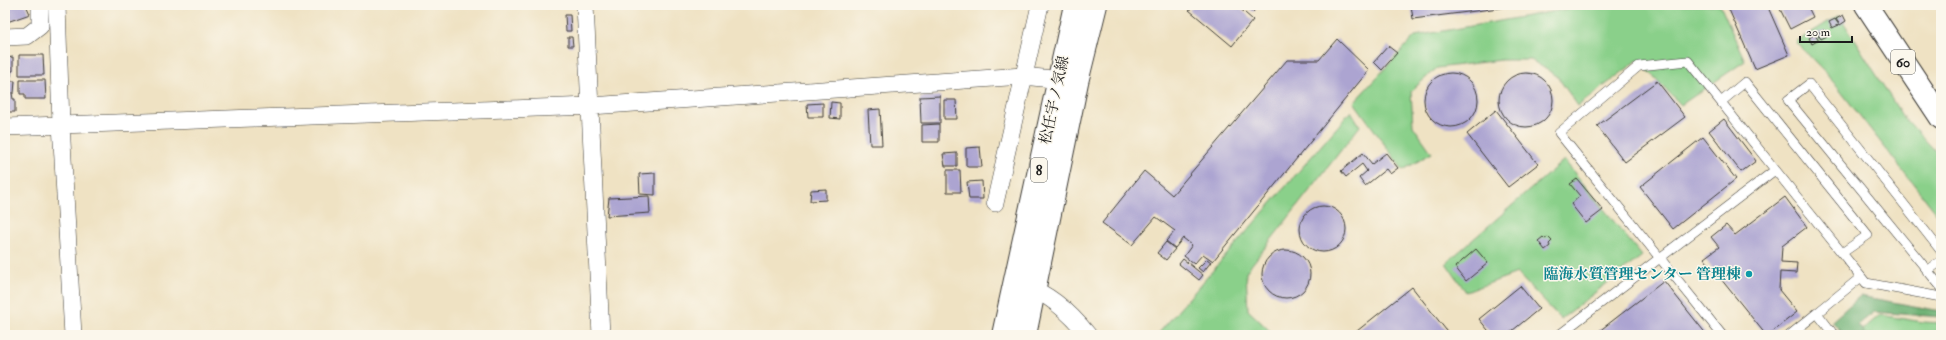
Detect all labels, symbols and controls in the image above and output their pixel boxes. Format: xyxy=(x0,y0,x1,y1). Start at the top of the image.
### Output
scale bar xyxy=(1800,18,1852,44)
text: 20 m xyxy=(1806,25,1831,40)
road number: 60 xyxy=(1891,50,1915,74)
street label: 松任宇ノ気線 xyxy=(1036,54,1073,146)
road number: 8 xyxy=(1031,158,1047,182)
place label: 臨海水質管理センター 管理棟 xyxy=(1543,265,1741,284)
marker: 臨海水質管理センター 管理棟 xyxy=(1744,269,1754,279)

